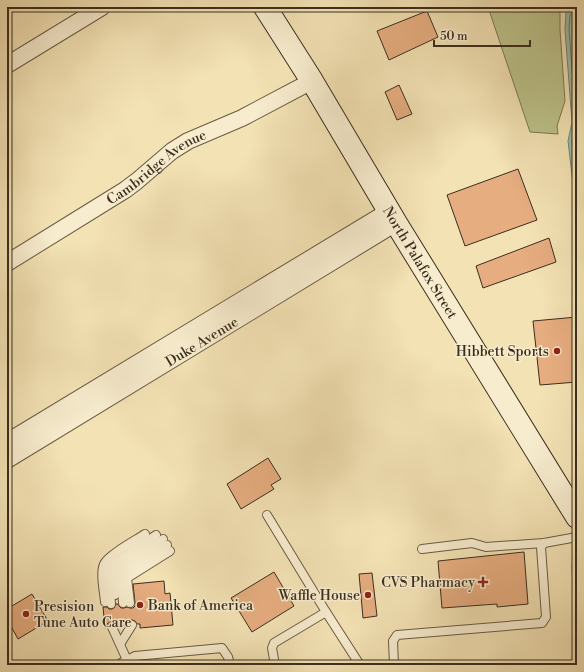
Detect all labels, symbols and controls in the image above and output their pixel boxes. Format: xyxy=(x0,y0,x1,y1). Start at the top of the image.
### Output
scale bar xyxy=(434,22,530,48)
text: 50 m xyxy=(440,29,468,44)
street label: Cambridge Avenue xyxy=(104,126,209,209)
street label: North Palafox Street xyxy=(378,203,461,322)
street label: Duke Avenue xyxy=(162,313,242,371)
place label: Hibbett Sports xyxy=(456,343,549,361)
marker: Hibbett Sports xyxy=(552,346,562,356)
place label: CVS Pharmacy xyxy=(381,574,475,592)
marker: CVS Pharmacy xyxy=(478,577,488,587)
place label: Waffle House xyxy=(278,587,360,605)
marker: Waffle House xyxy=(363,590,373,600)
place label: Bank of America xyxy=(147,597,254,615)
place label: Presision Tune Auto Care xyxy=(34,598,132,632)
marker: Bank of America xyxy=(135,600,145,610)
marker: Presision Tune Auto Care xyxy=(21,609,31,619)

